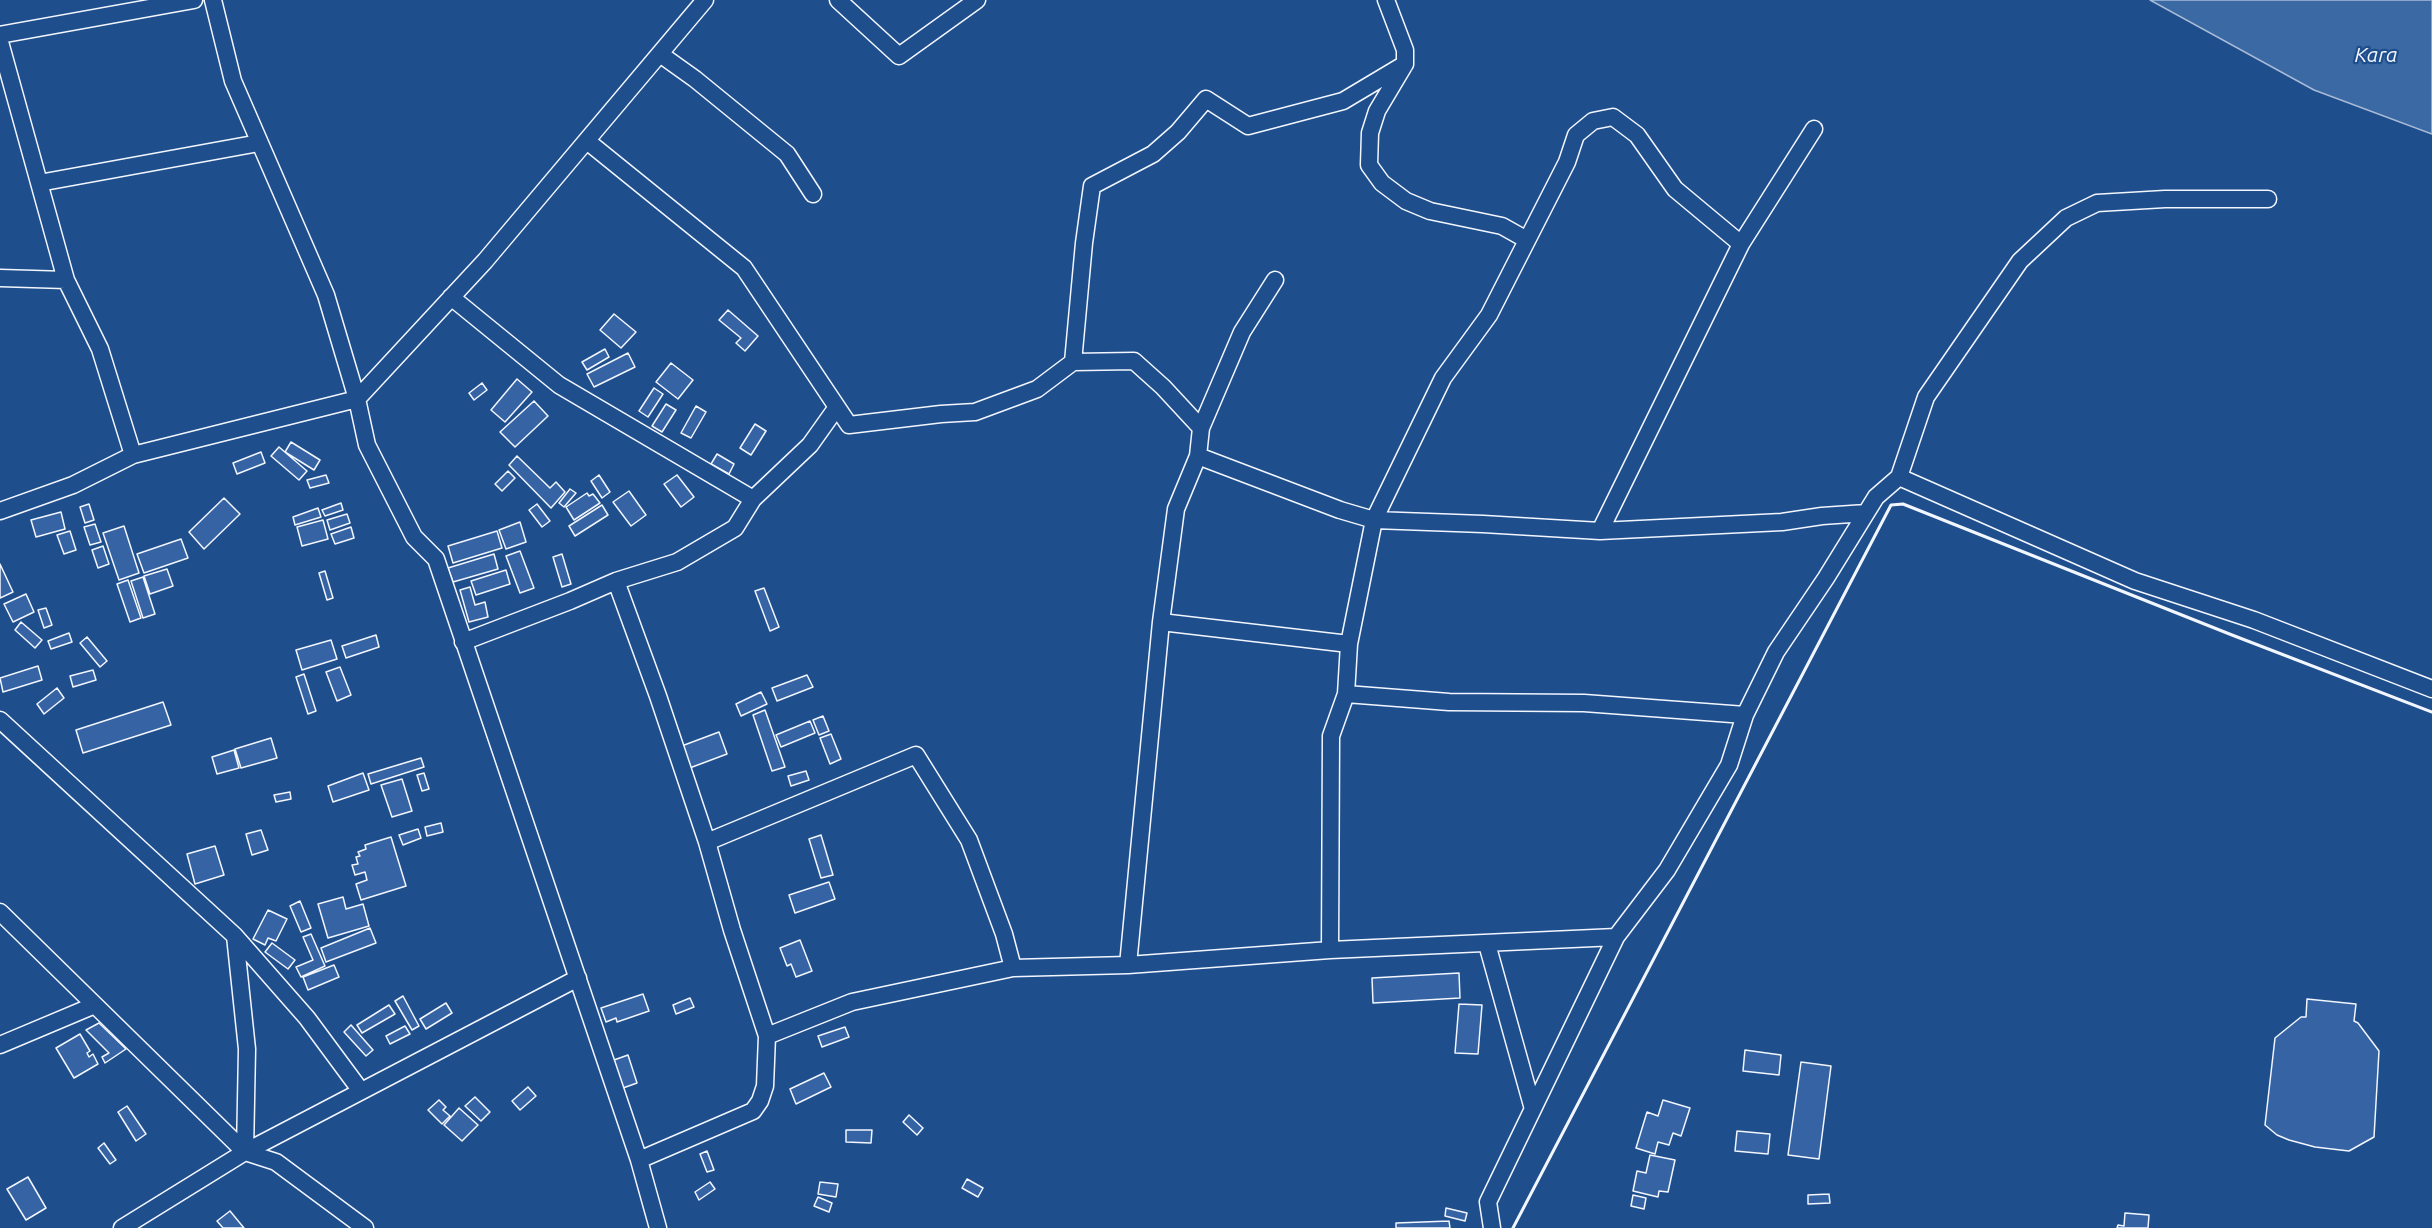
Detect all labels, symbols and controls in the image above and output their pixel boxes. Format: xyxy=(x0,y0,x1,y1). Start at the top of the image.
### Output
water label: Kara xyxy=(2355,42,2397,68)

